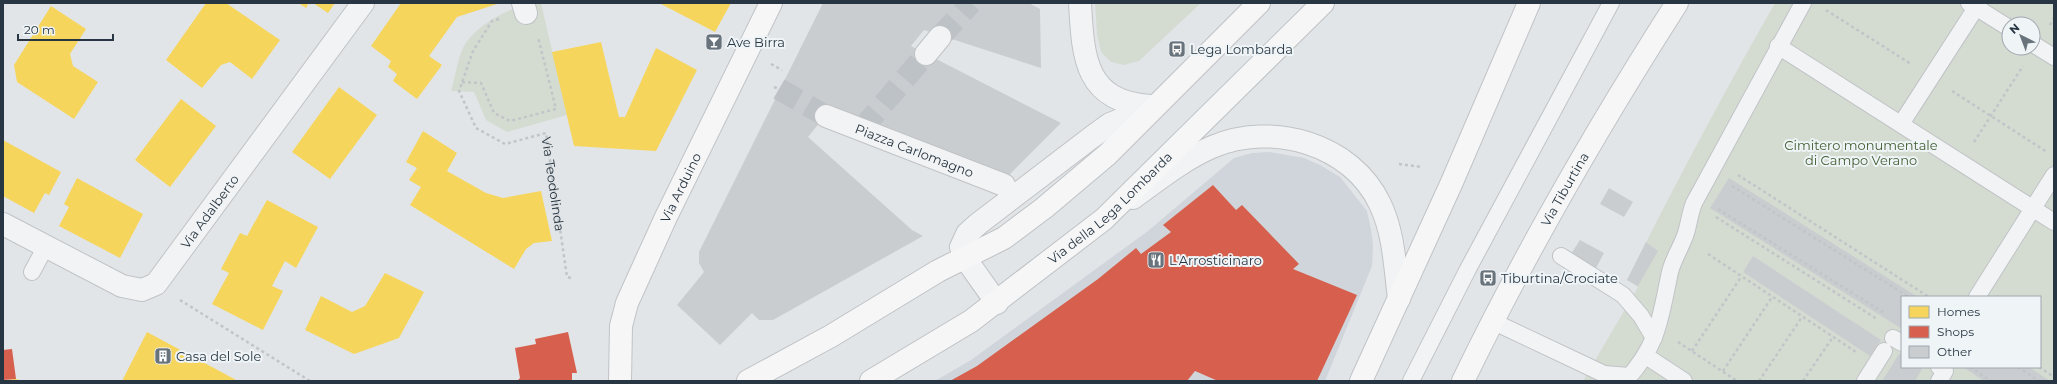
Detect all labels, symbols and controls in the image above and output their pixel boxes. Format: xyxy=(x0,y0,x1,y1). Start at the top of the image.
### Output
scale bar xyxy=(18,16,113,42)
north arrow xyxy=(2001,16,2041,56)
text: N xyxy=(2006,20,2022,37)
text: 20 m xyxy=(24,22,55,37)
bar icon: Ave Birra xyxy=(704,32,724,52)
place label: Ave Birra xyxy=(727,34,785,50)
bus stop icon: Lega Lombarda xyxy=(1167,39,1187,59)
place label: Lega Lombarda xyxy=(1190,41,1293,57)
street label: Piazza Carlomagno xyxy=(853,120,976,181)
street label: Via Teodolinda xyxy=(539,136,568,232)
park label: Cimitero monumentale di Campo Verano xyxy=(1784,137,1938,168)
street label: Via della Lega Lombarda xyxy=(1045,148,1175,267)
street label: Via Tiburtina xyxy=(1537,149,1592,229)
street label: Via Arduino xyxy=(657,150,704,225)
street label: Via Adalberto xyxy=(177,171,242,252)
restaurant icon: L'Arrosticinaro xyxy=(1146,250,1166,270)
place label: L'Arrosticinaro xyxy=(1169,252,1262,268)
bus stop icon: Tiburtina/Crociate xyxy=(1478,268,1498,288)
place label: Tiburtina/Crociate xyxy=(1501,270,1618,286)
legend xyxy=(1901,296,2041,368)
text: Homes xyxy=(1937,304,1980,319)
text: Shops xyxy=(1937,324,1974,339)
text: Other xyxy=(1937,344,1972,359)
building icon: Casa del Sole xyxy=(153,346,173,366)
place label: Casa del Sole xyxy=(176,348,261,364)

